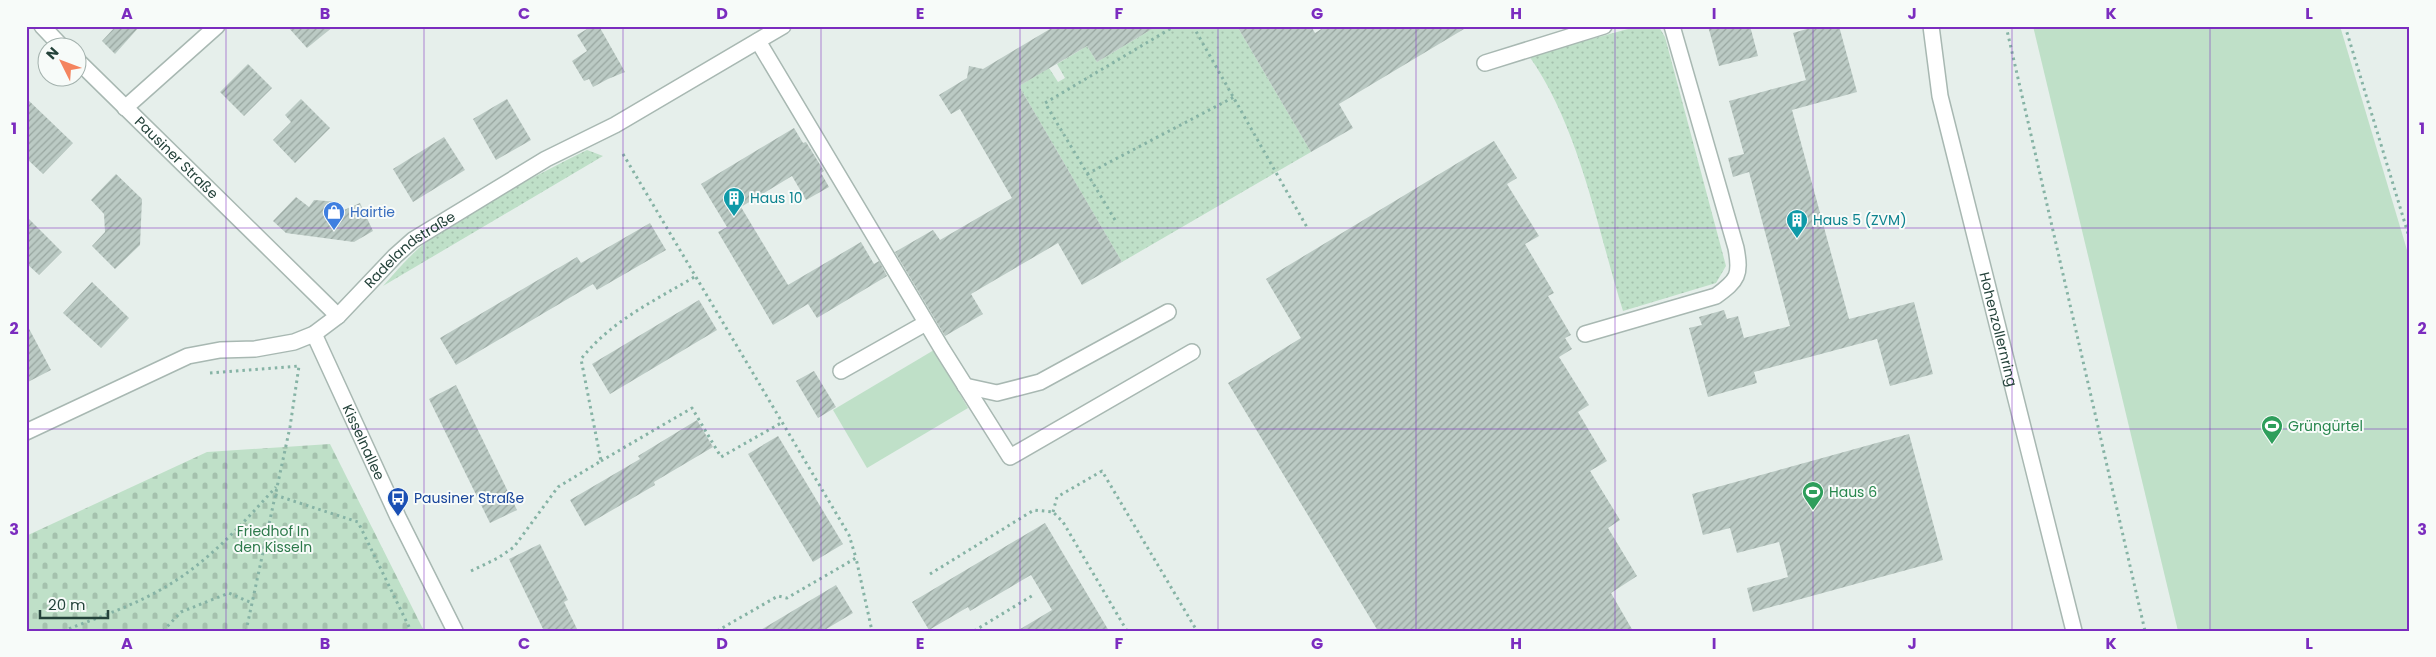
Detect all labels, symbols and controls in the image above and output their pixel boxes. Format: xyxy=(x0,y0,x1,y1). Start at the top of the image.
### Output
text: A xyxy=(121,2,133,25)
text: B xyxy=(320,2,330,25)
text: C xyxy=(518,2,530,25)
text: D xyxy=(716,2,728,25)
text: E xyxy=(916,2,924,25)
text: F xyxy=(1115,2,1124,25)
text: G xyxy=(1311,2,1323,25)
text: H xyxy=(1510,2,1522,25)
text: I xyxy=(1712,2,1716,25)
text: J xyxy=(1907,2,1917,25)
text: K xyxy=(2105,2,2117,25)
text: L xyxy=(2305,2,2313,25)
north arrow xyxy=(38,38,88,88)
text: N xyxy=(41,43,63,64)
street label: Pausiner Straße xyxy=(130,112,223,204)
text: 1 xyxy=(11,117,17,140)
text: 1 xyxy=(2419,117,2425,140)
building icon: Haus 10 xyxy=(722,186,746,217)
place label: Haus 10 xyxy=(750,188,802,208)
shop icon: Hairtie xyxy=(322,200,346,231)
place label: Hairtie xyxy=(350,202,395,222)
street label: Radelandstraße xyxy=(360,206,459,293)
building icon: Haus 5 (ZVM) xyxy=(1785,208,1809,239)
place label: Haus 5 (ZVM) xyxy=(1813,210,1907,230)
street label: Hohenzollernring xyxy=(1974,270,2022,389)
text: 2 xyxy=(9,317,19,340)
text: 2 xyxy=(2417,317,2427,340)
street label: Kisselnallee xyxy=(338,401,390,484)
sports icon: Grüngürtel xyxy=(2260,414,2284,445)
place label: Grüngürtel xyxy=(2288,416,2363,436)
sports icon: Haus 6 xyxy=(1801,480,1825,511)
place label: Haus 6 xyxy=(1829,482,1877,502)
bus stop icon: Pausiner Straße xyxy=(386,486,410,517)
place label: Pausiner Straße xyxy=(414,488,524,508)
text: 3 xyxy=(9,518,19,541)
text: 3 xyxy=(2417,518,2427,541)
park label: Friedhof In den Kisseln xyxy=(234,521,312,557)
scale bar xyxy=(40,587,108,619)
text: 20 m xyxy=(48,594,86,615)
text: A xyxy=(121,632,133,655)
text: B xyxy=(320,632,330,655)
text: C xyxy=(518,632,530,655)
text: D xyxy=(716,632,728,655)
text: E xyxy=(916,632,924,655)
text: F xyxy=(1115,632,1124,655)
text: G xyxy=(1311,632,1323,655)
text: H xyxy=(1510,632,1522,655)
text: I xyxy=(1712,632,1716,655)
text: J xyxy=(1907,632,1917,655)
text: K xyxy=(2105,632,2117,655)
text: L xyxy=(2305,632,2313,655)

